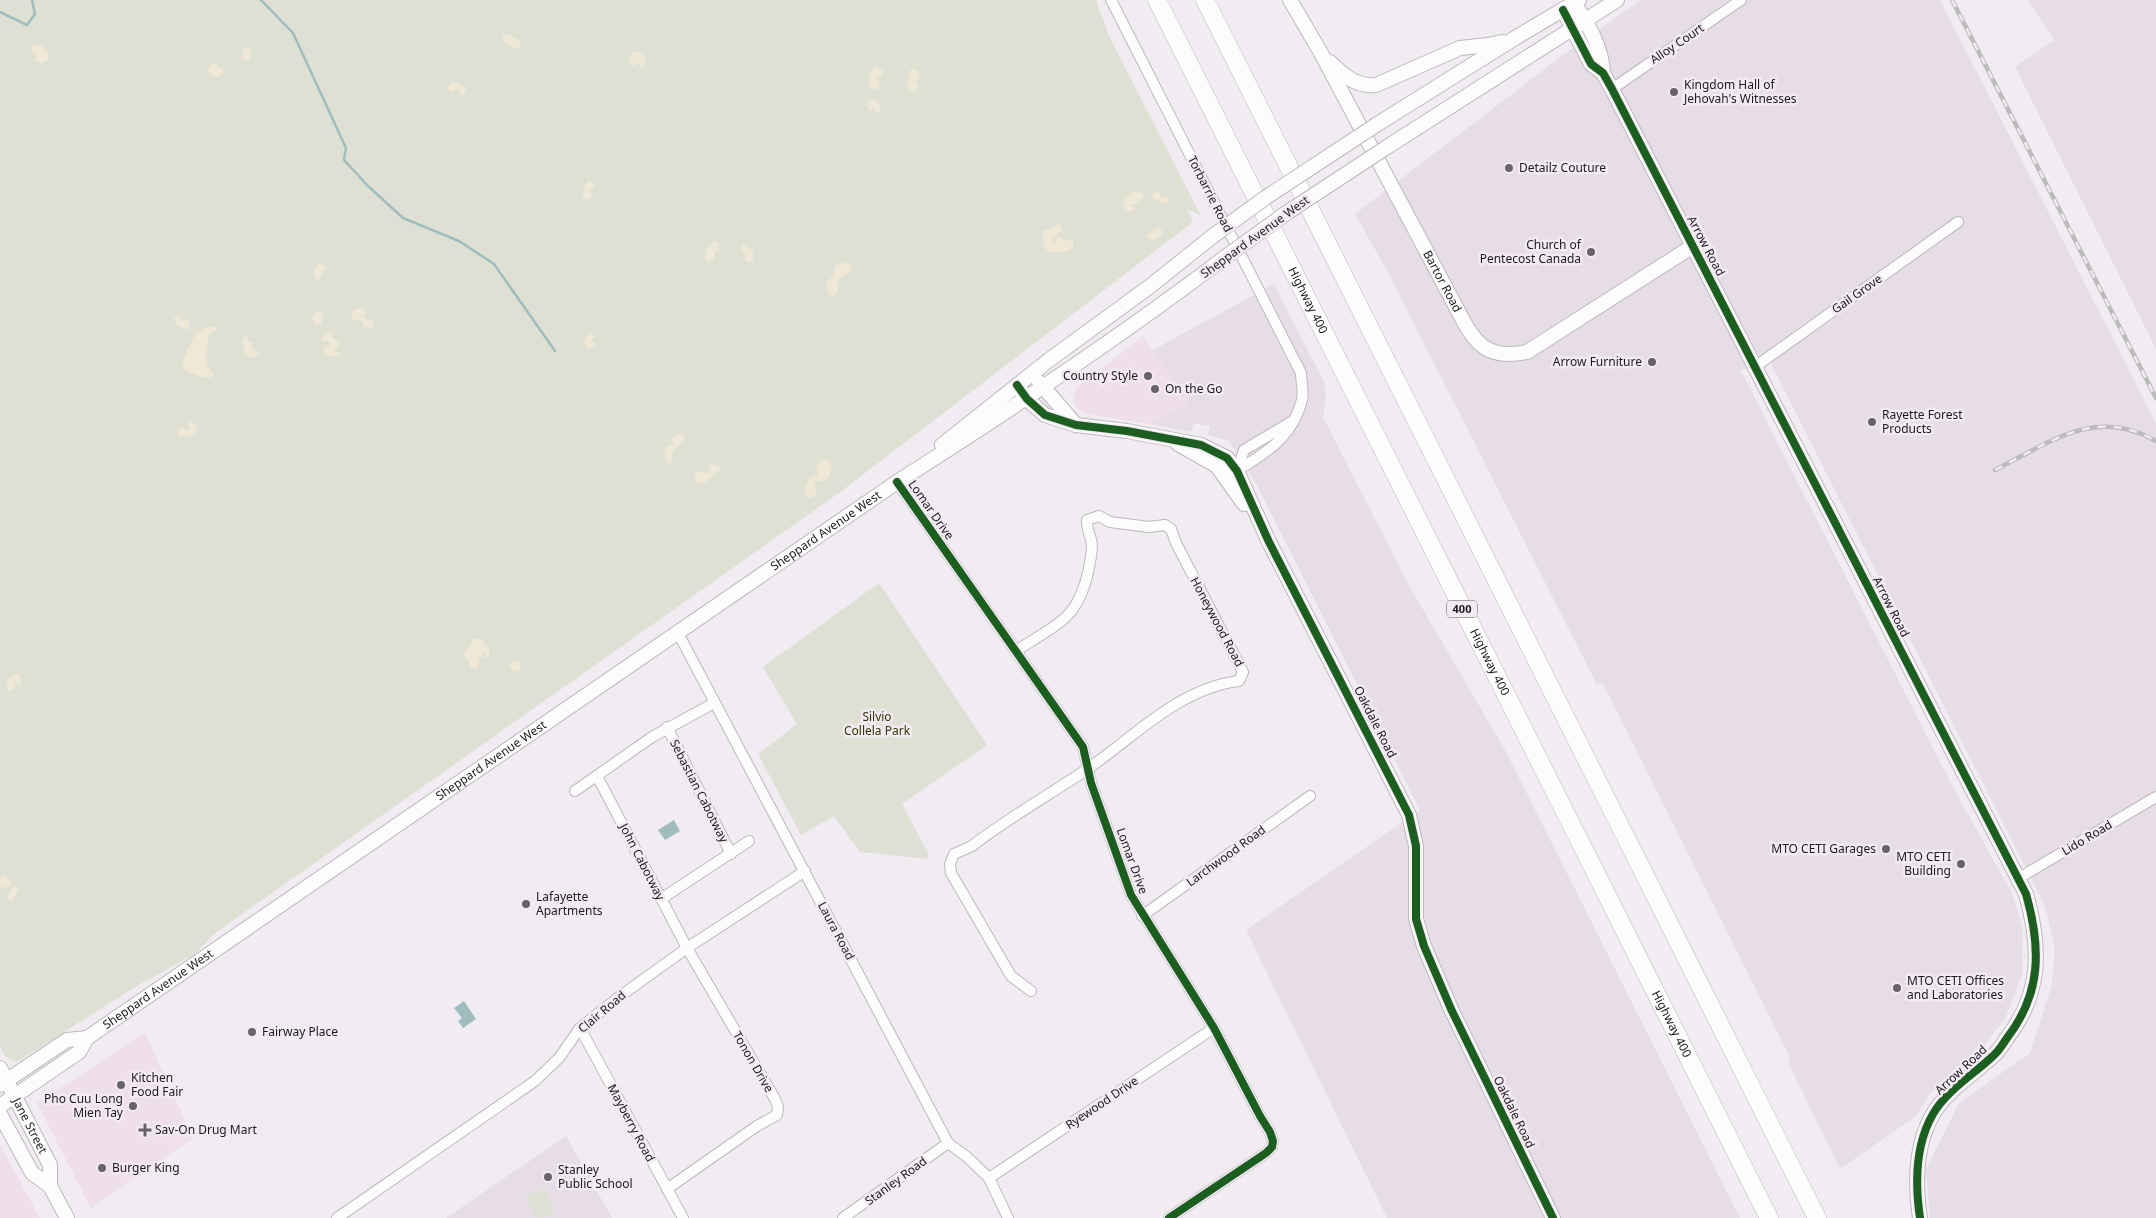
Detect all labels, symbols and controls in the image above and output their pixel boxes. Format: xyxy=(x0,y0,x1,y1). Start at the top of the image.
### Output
street label: Alloy Court xyxy=(1646,19,1708,68)
place label: Kingdom Hall of Jehovah's Witnesses xyxy=(1683,76,1797,107)
marker: Kingdom Hall of Jehovah's Witnesses xyxy=(1668,86,1680,98)
street label: Torbarrie Road xyxy=(1184,153,1237,235)
place label: Detailz Couture xyxy=(1519,159,1606,176)
marker: Detailz Couture xyxy=(1503,162,1515,174)
street label: Sheppard Avenue West xyxy=(1197,191,1313,282)
street label: Arrow Road xyxy=(1684,213,1729,279)
place label: Church of Pentecost Canada xyxy=(1480,236,1582,267)
marker: Church of Pentecost Canada xyxy=(1585,246,1597,258)
street label: Bartor Road xyxy=(1419,247,1466,315)
street label: Highway 400 xyxy=(1284,264,1332,336)
street label: Gail Grove xyxy=(1828,270,1886,317)
place label: Arrow Furniture xyxy=(1553,353,1642,370)
marker: Arrow Furniture xyxy=(1646,356,1658,368)
place label: Country Style xyxy=(1063,367,1138,384)
marker: Country Style xyxy=(1142,370,1154,382)
place label: On the Go xyxy=(1165,380,1223,397)
marker: On the Go xyxy=(1149,383,1161,395)
place label: Rayette Forest Products xyxy=(1882,406,1963,437)
marker: Rayette Forest Products xyxy=(1866,416,1878,428)
street label: Lomar Drive xyxy=(905,476,958,543)
street label: Sheppard Avenue West xyxy=(767,486,885,574)
street label: Honeywood Road xyxy=(1187,574,1248,670)
street label: Arrow Road xyxy=(1869,574,1914,640)
road number: 400 xyxy=(1447,600,1477,618)
street label: Highway 400 xyxy=(1466,626,1514,698)
street label: Oakdale Road xyxy=(1350,683,1401,761)
park label: Silvio Collela Park xyxy=(844,708,911,739)
street label: Sheppard Avenue West xyxy=(432,716,550,804)
street label: Sebastian Cabotway xyxy=(666,736,733,846)
street label: Lido Road xyxy=(2058,816,2115,859)
street label: John Cabotway xyxy=(615,820,669,904)
street label: Larchwood Road xyxy=(1183,821,1269,890)
street label: Lomar Drive xyxy=(1113,825,1152,896)
place label: MTO CETI Garages xyxy=(1771,840,1876,857)
marker: MTO CETI Garages xyxy=(1880,843,1892,855)
place label: MTO CETI Building xyxy=(1896,848,1951,879)
marker: MTO CETI Building xyxy=(1955,858,1967,870)
place label: Lafayette Apartments xyxy=(536,888,603,919)
marker: Lafayette Apartments xyxy=(520,898,532,910)
street label: Laura Road xyxy=(814,899,859,963)
street label: Sheppard Avenue West xyxy=(99,944,217,1033)
place label: MTO CETI Offices and Laboratories xyxy=(1907,972,2004,1003)
marker: MTO CETI Offices and Laboratories xyxy=(1891,982,1903,994)
street label: Clair Road xyxy=(574,987,629,1037)
street label: Highway 400 xyxy=(1648,987,1696,1060)
place label: Fairway Place xyxy=(262,1023,338,1040)
marker: Fairway Place xyxy=(246,1026,258,1038)
street label: Tonon Drive xyxy=(729,1028,778,1096)
street label: Arrow Road xyxy=(1931,1041,1990,1098)
place label: Kitchen Food Fair xyxy=(131,1069,183,1100)
street label: Ryewood Drive xyxy=(1062,1072,1142,1133)
street label: Oakdale Road xyxy=(1490,1073,1539,1151)
marker: Kitchen Food Fair xyxy=(115,1079,127,1091)
street label: Mayberry Road xyxy=(604,1081,659,1165)
place label: Pho Cuu Long Mien Tay xyxy=(44,1090,124,1121)
street label: Jane Street xyxy=(8,1094,52,1157)
marker: Pho Cuu Long Mien Tay xyxy=(127,1100,139,1112)
place label: Sav-On Drug Mart xyxy=(155,1121,257,1138)
marker: Sav-On Drug Mart xyxy=(139,1124,151,1136)
street label: Stanley Road xyxy=(861,1152,930,1209)
place label: Burger King xyxy=(112,1159,180,1176)
place label: Stanley Public School xyxy=(558,1161,633,1192)
marker: Burger King xyxy=(96,1162,108,1174)
marker: Stanley Public School xyxy=(542,1171,554,1183)

